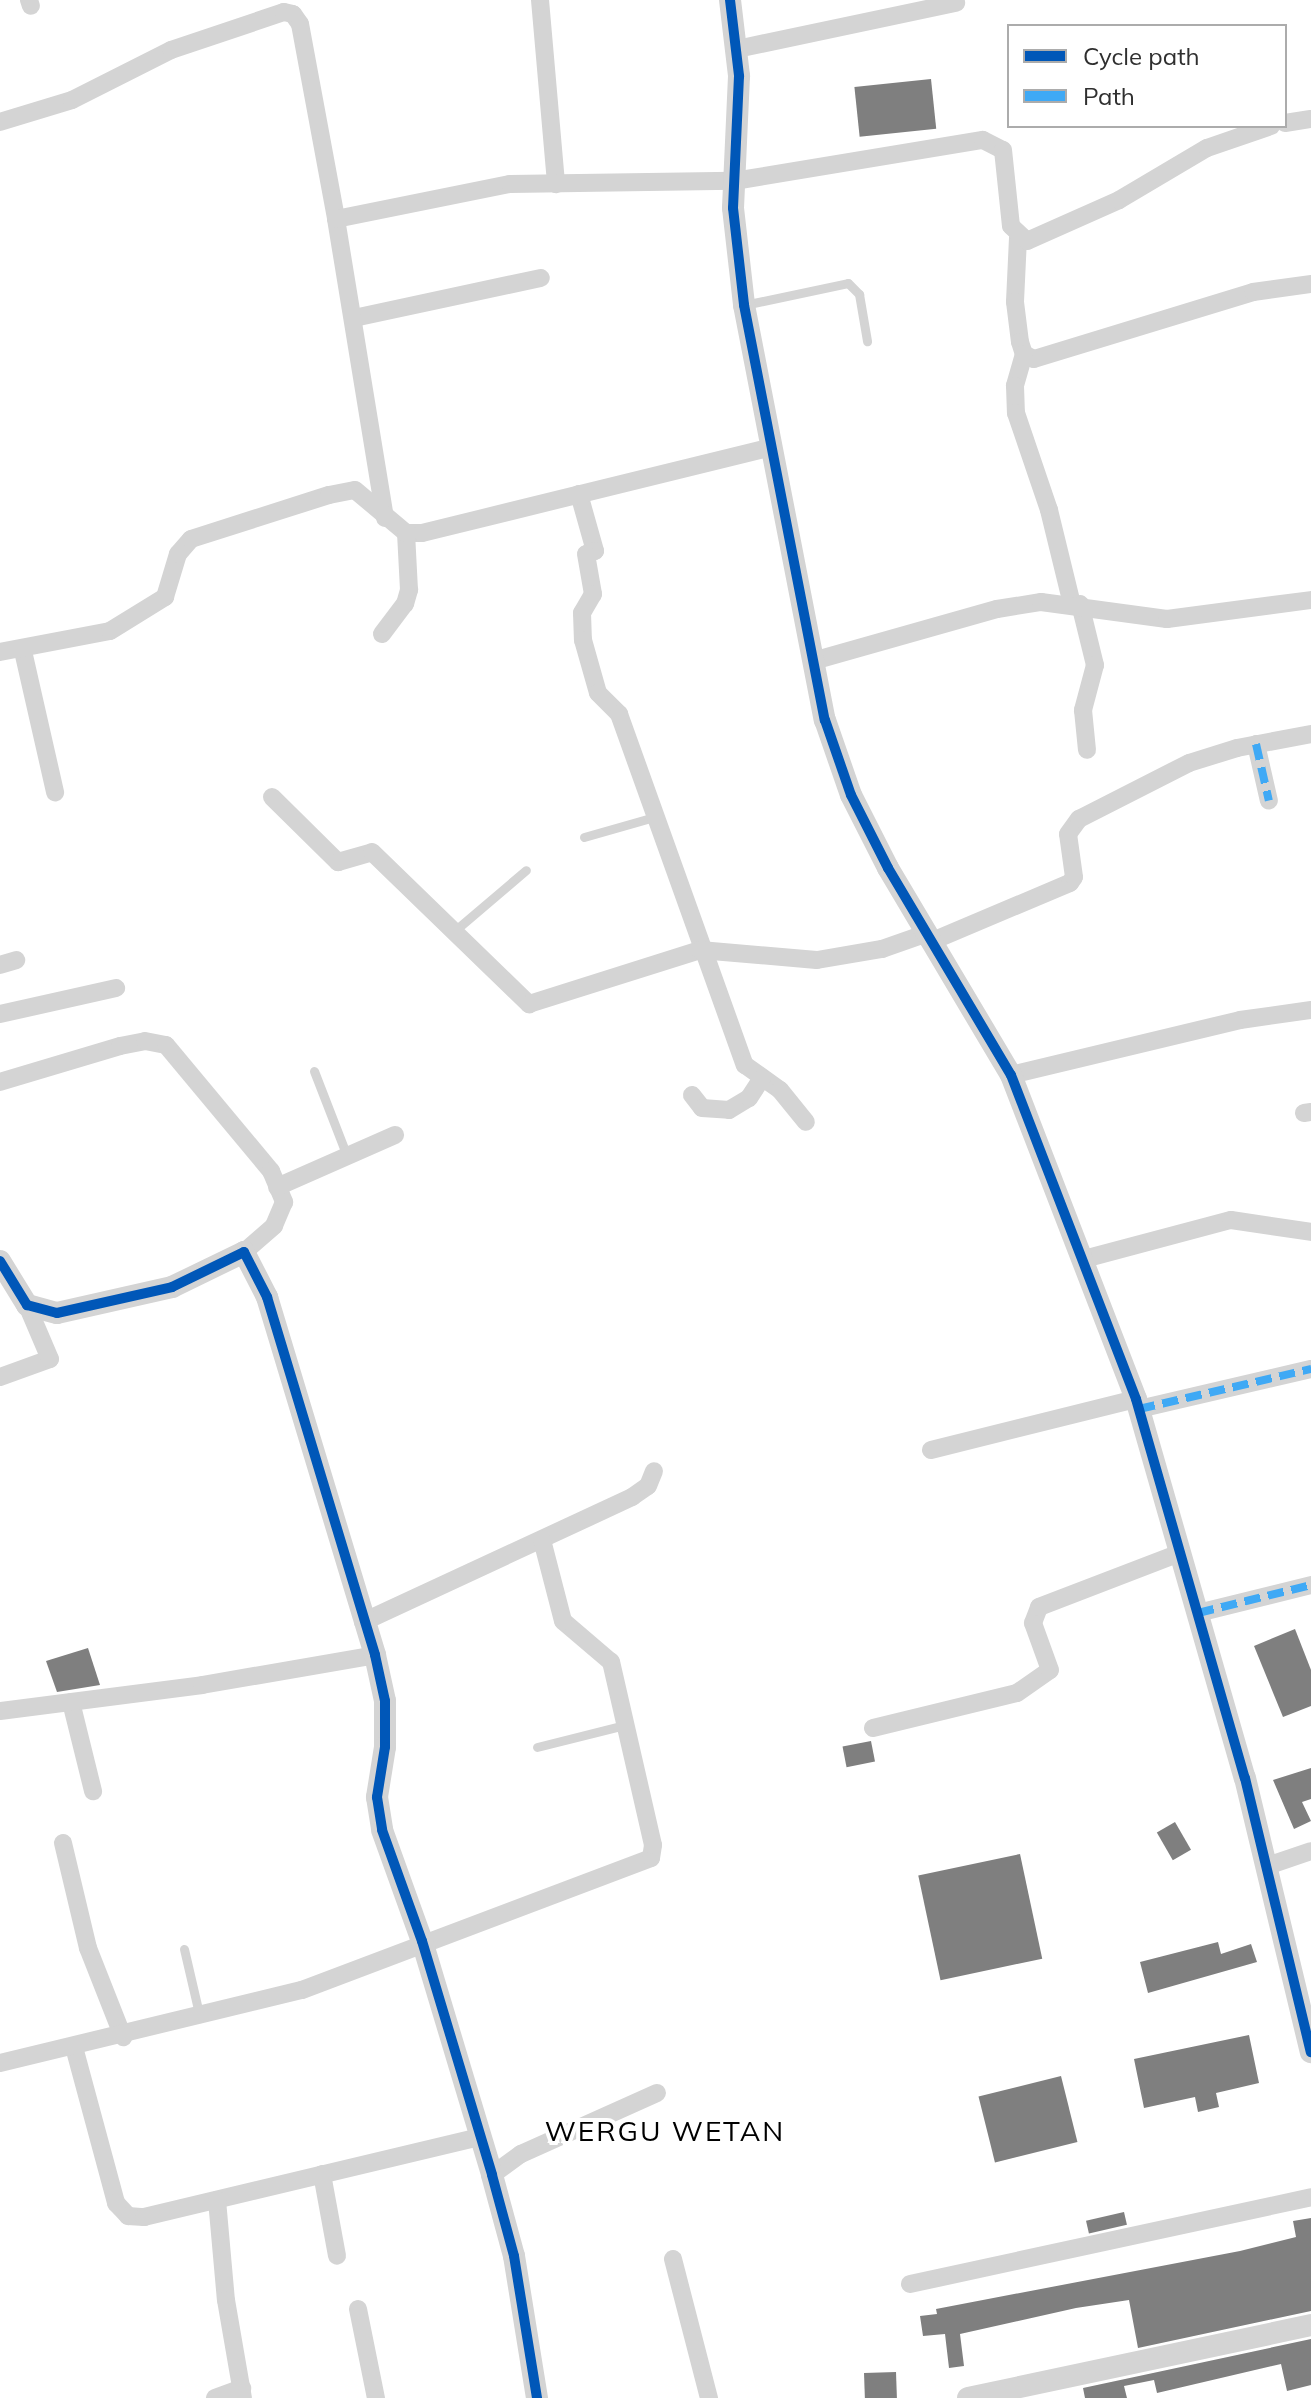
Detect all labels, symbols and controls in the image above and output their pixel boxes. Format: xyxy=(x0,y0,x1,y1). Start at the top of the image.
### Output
legend xyxy=(1007,24,1287,128)
text: Cycle path xyxy=(1083,41,1200,71)
text: Path xyxy=(1083,81,1135,111)
district label: WERGU WETAN xyxy=(545,2114,785,2148)

